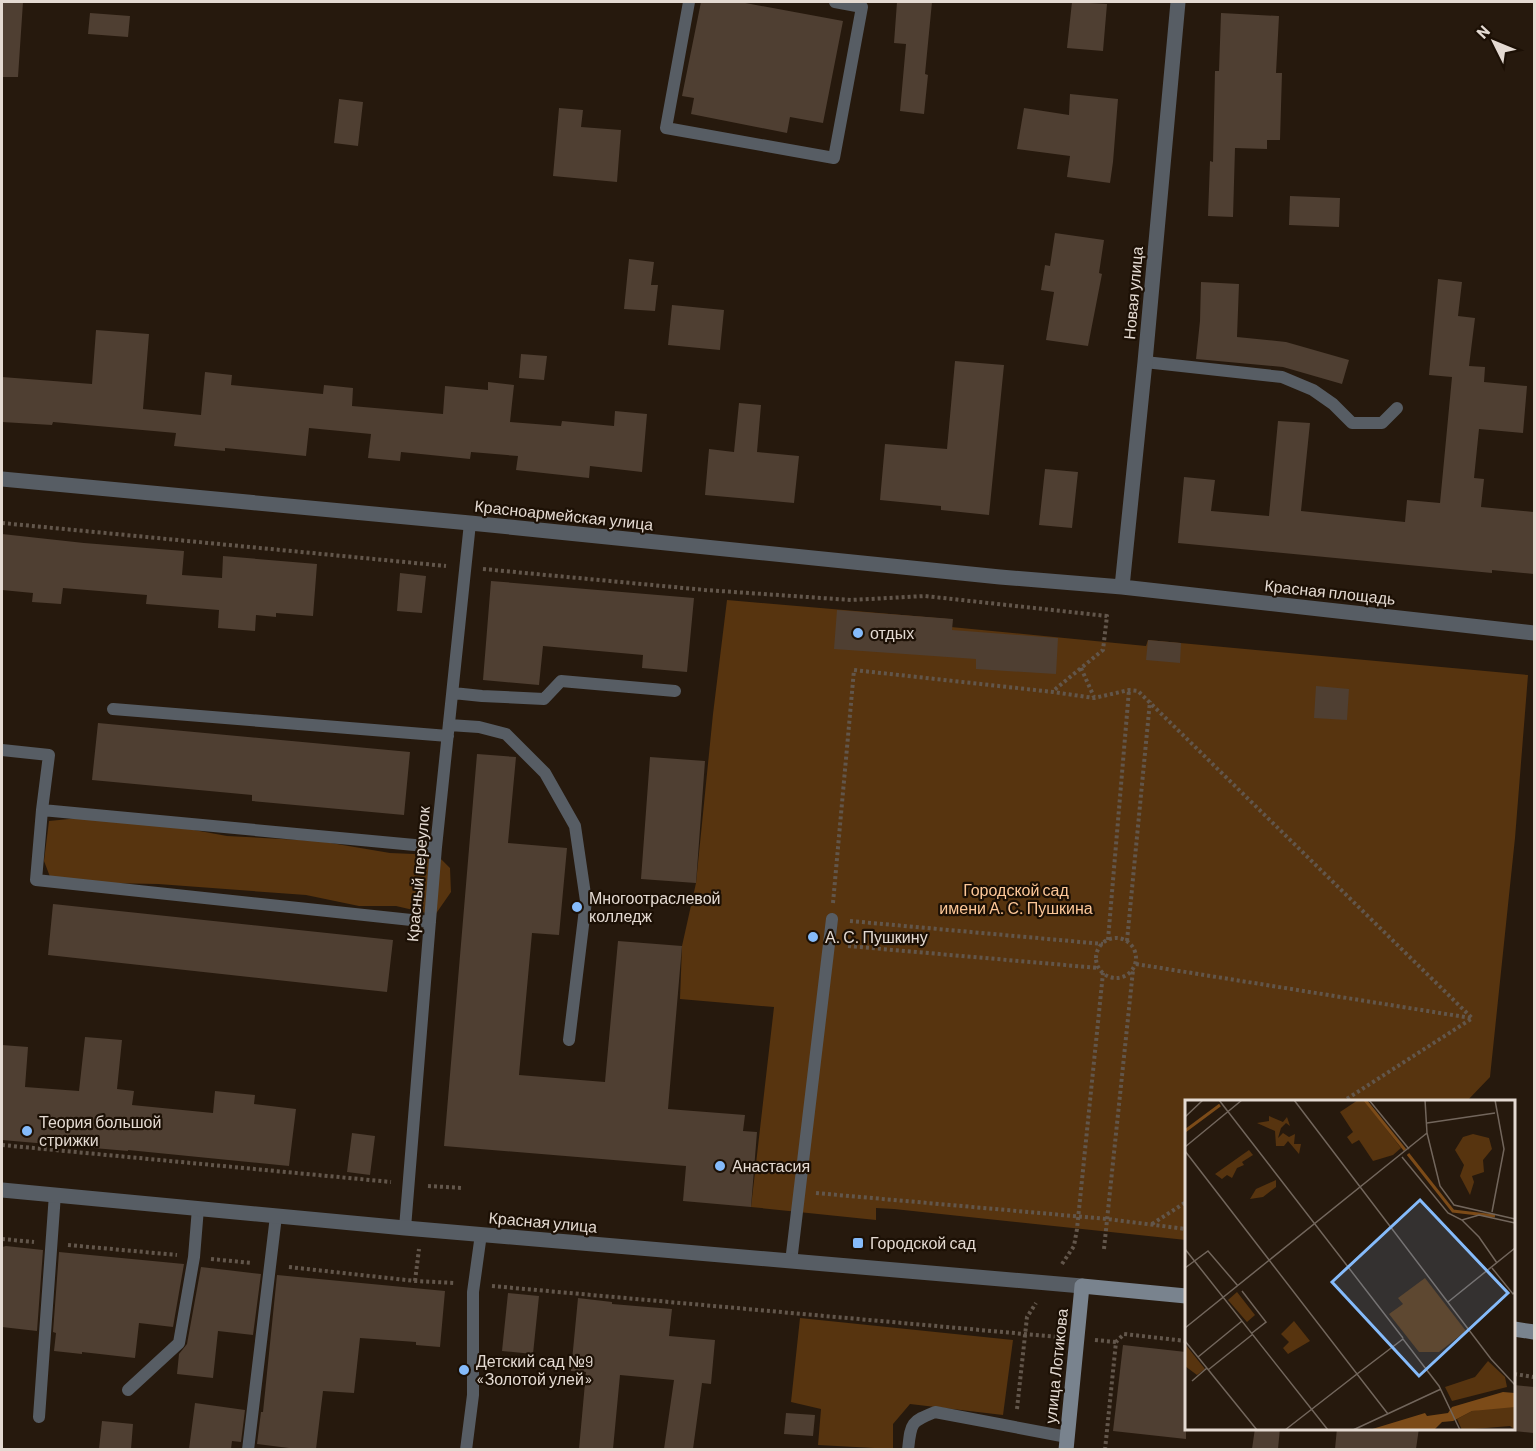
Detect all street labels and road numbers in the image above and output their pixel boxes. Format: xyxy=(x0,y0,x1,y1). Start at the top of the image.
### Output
street label: Новая улица xyxy=(1119,245,1146,340)
street label: Красноармейская улица xyxy=(474,496,654,533)
street label: Красная площадь xyxy=(1264,575,1396,608)
street label: Красный переулок xyxy=(402,804,433,942)
street label: Красная улица xyxy=(488,1207,598,1236)
street label: улица Лотикова xyxy=(1040,1307,1071,1425)

